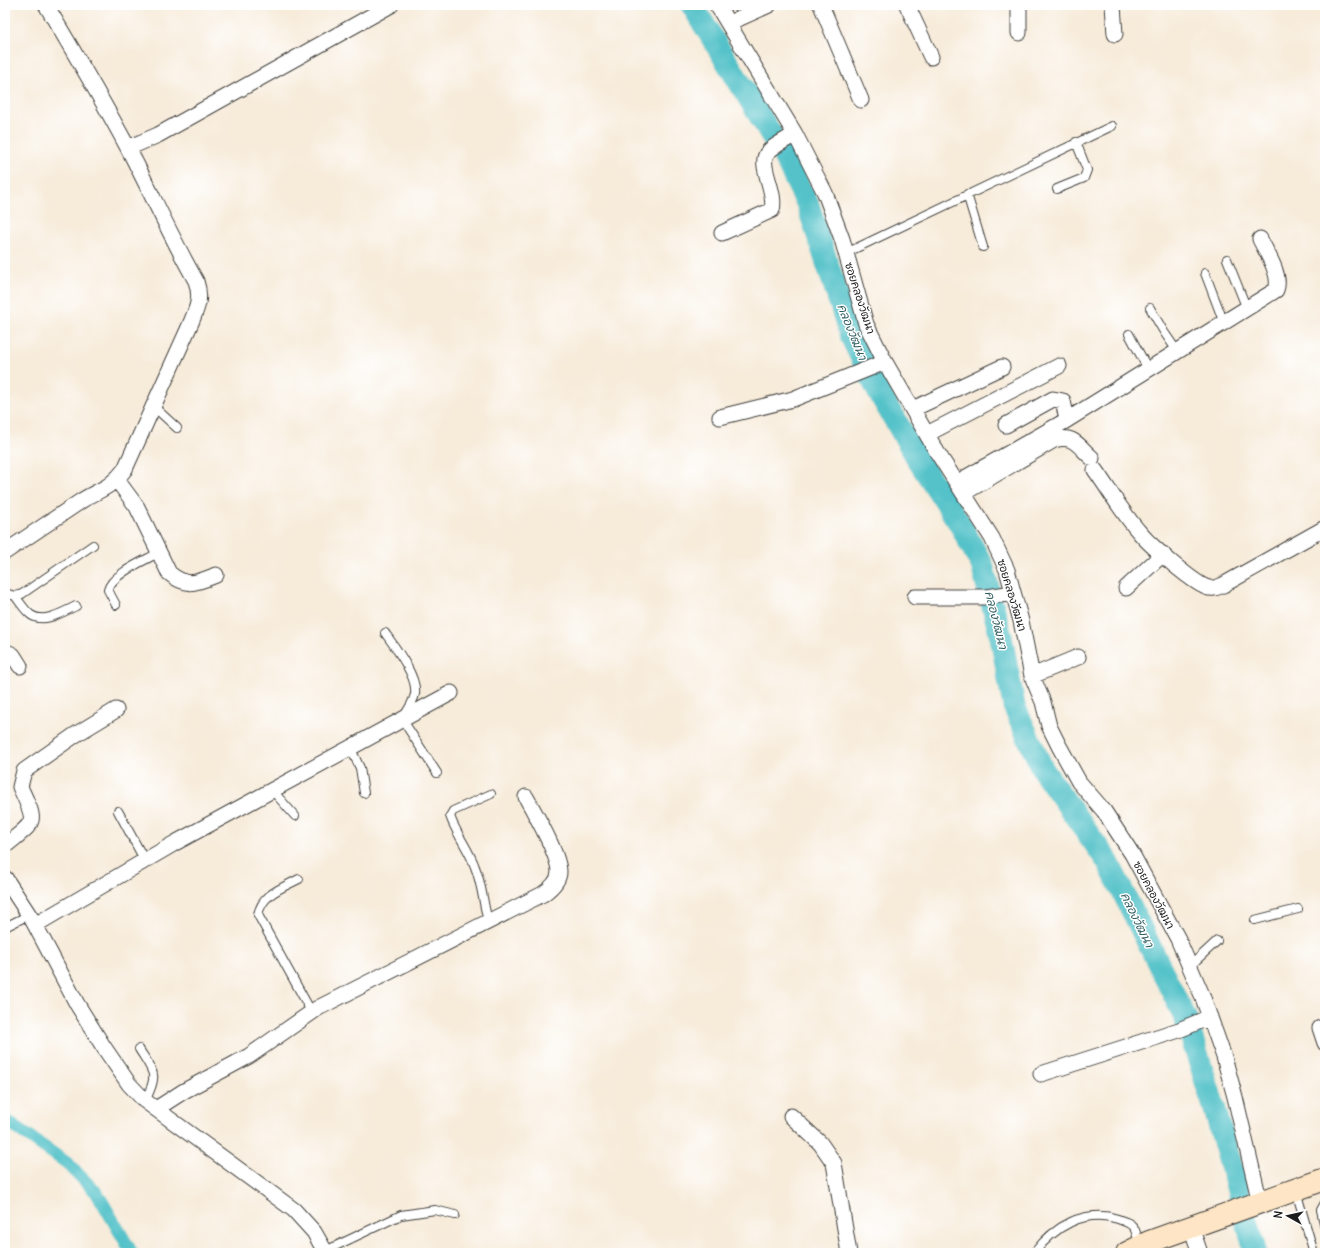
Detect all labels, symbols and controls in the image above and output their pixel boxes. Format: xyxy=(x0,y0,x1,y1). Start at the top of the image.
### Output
street label: ซอยคลองวัฒนา xyxy=(842,260,878,336)
water label: คลองวัฒนา xyxy=(834,302,870,362)
street label: ซอยคลองวัฒนา xyxy=(995,557,1029,633)
water label: คลองวัฒนา xyxy=(982,589,1010,651)
street label: ซอยคลองวัฒนา xyxy=(1131,859,1177,931)
water label: คลองวัฒนา xyxy=(1118,890,1156,950)
north arrow xyxy=(1268,1196,1308,1236)
text: N xyxy=(1271,1210,1286,1219)

